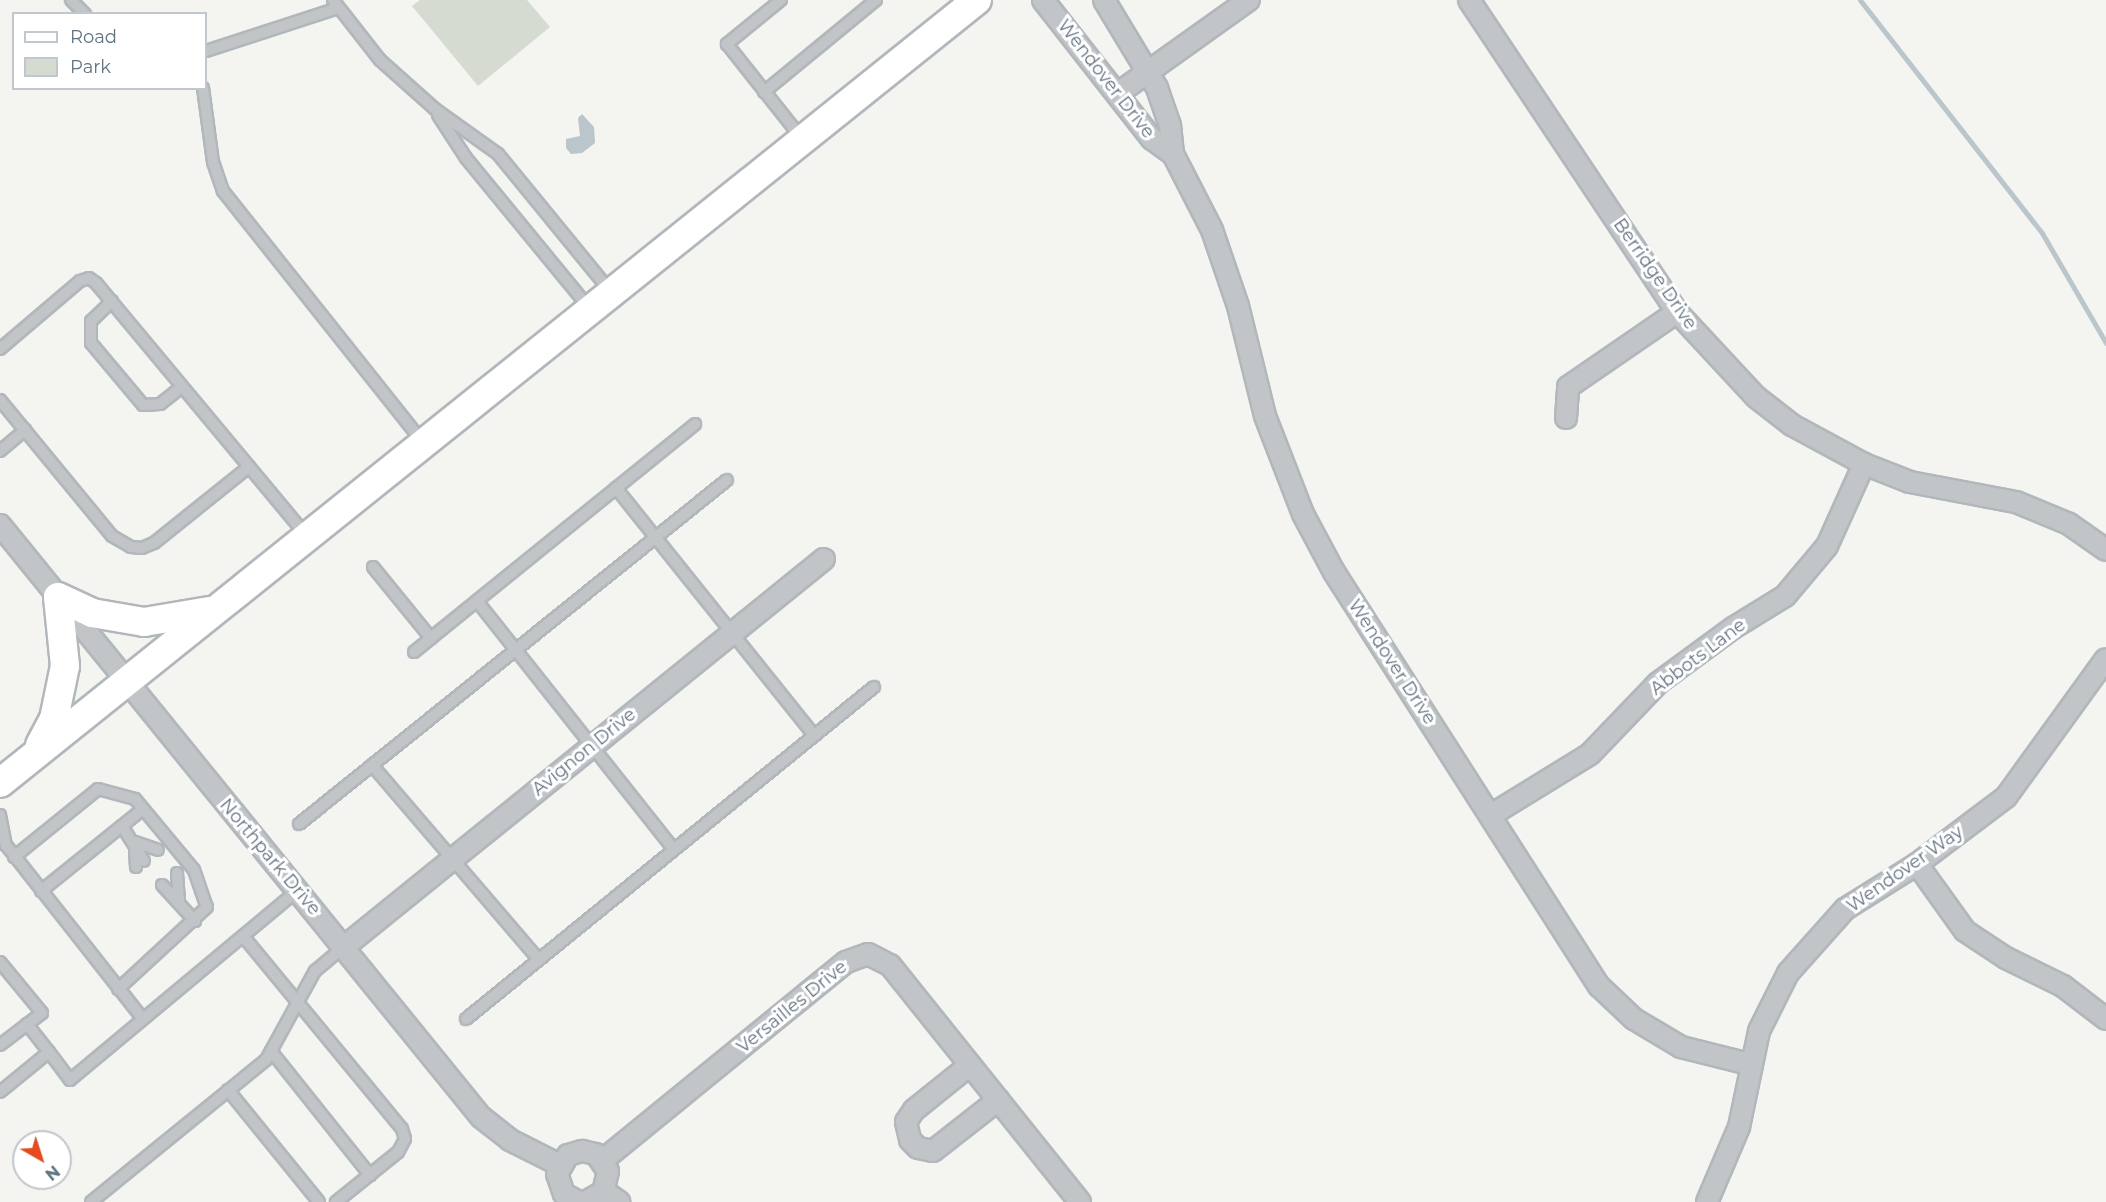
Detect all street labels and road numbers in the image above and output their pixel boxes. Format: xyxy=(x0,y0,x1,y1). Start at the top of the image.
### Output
street label: Wendover Drive xyxy=(1053,15,1159,143)
street label: Berridge Drive xyxy=(1609,214,1701,334)
street label: Wendover Drive xyxy=(1344,595,1440,729)
street label: Abbots Lane xyxy=(1646,614,1750,700)
street label: Avignon Drive xyxy=(528,704,640,800)
street label: Northpark Drive xyxy=(215,794,325,920)
street label: Wendover Way xyxy=(1843,821,1967,917)
street label: Versailles Drive xyxy=(733,956,851,1058)

